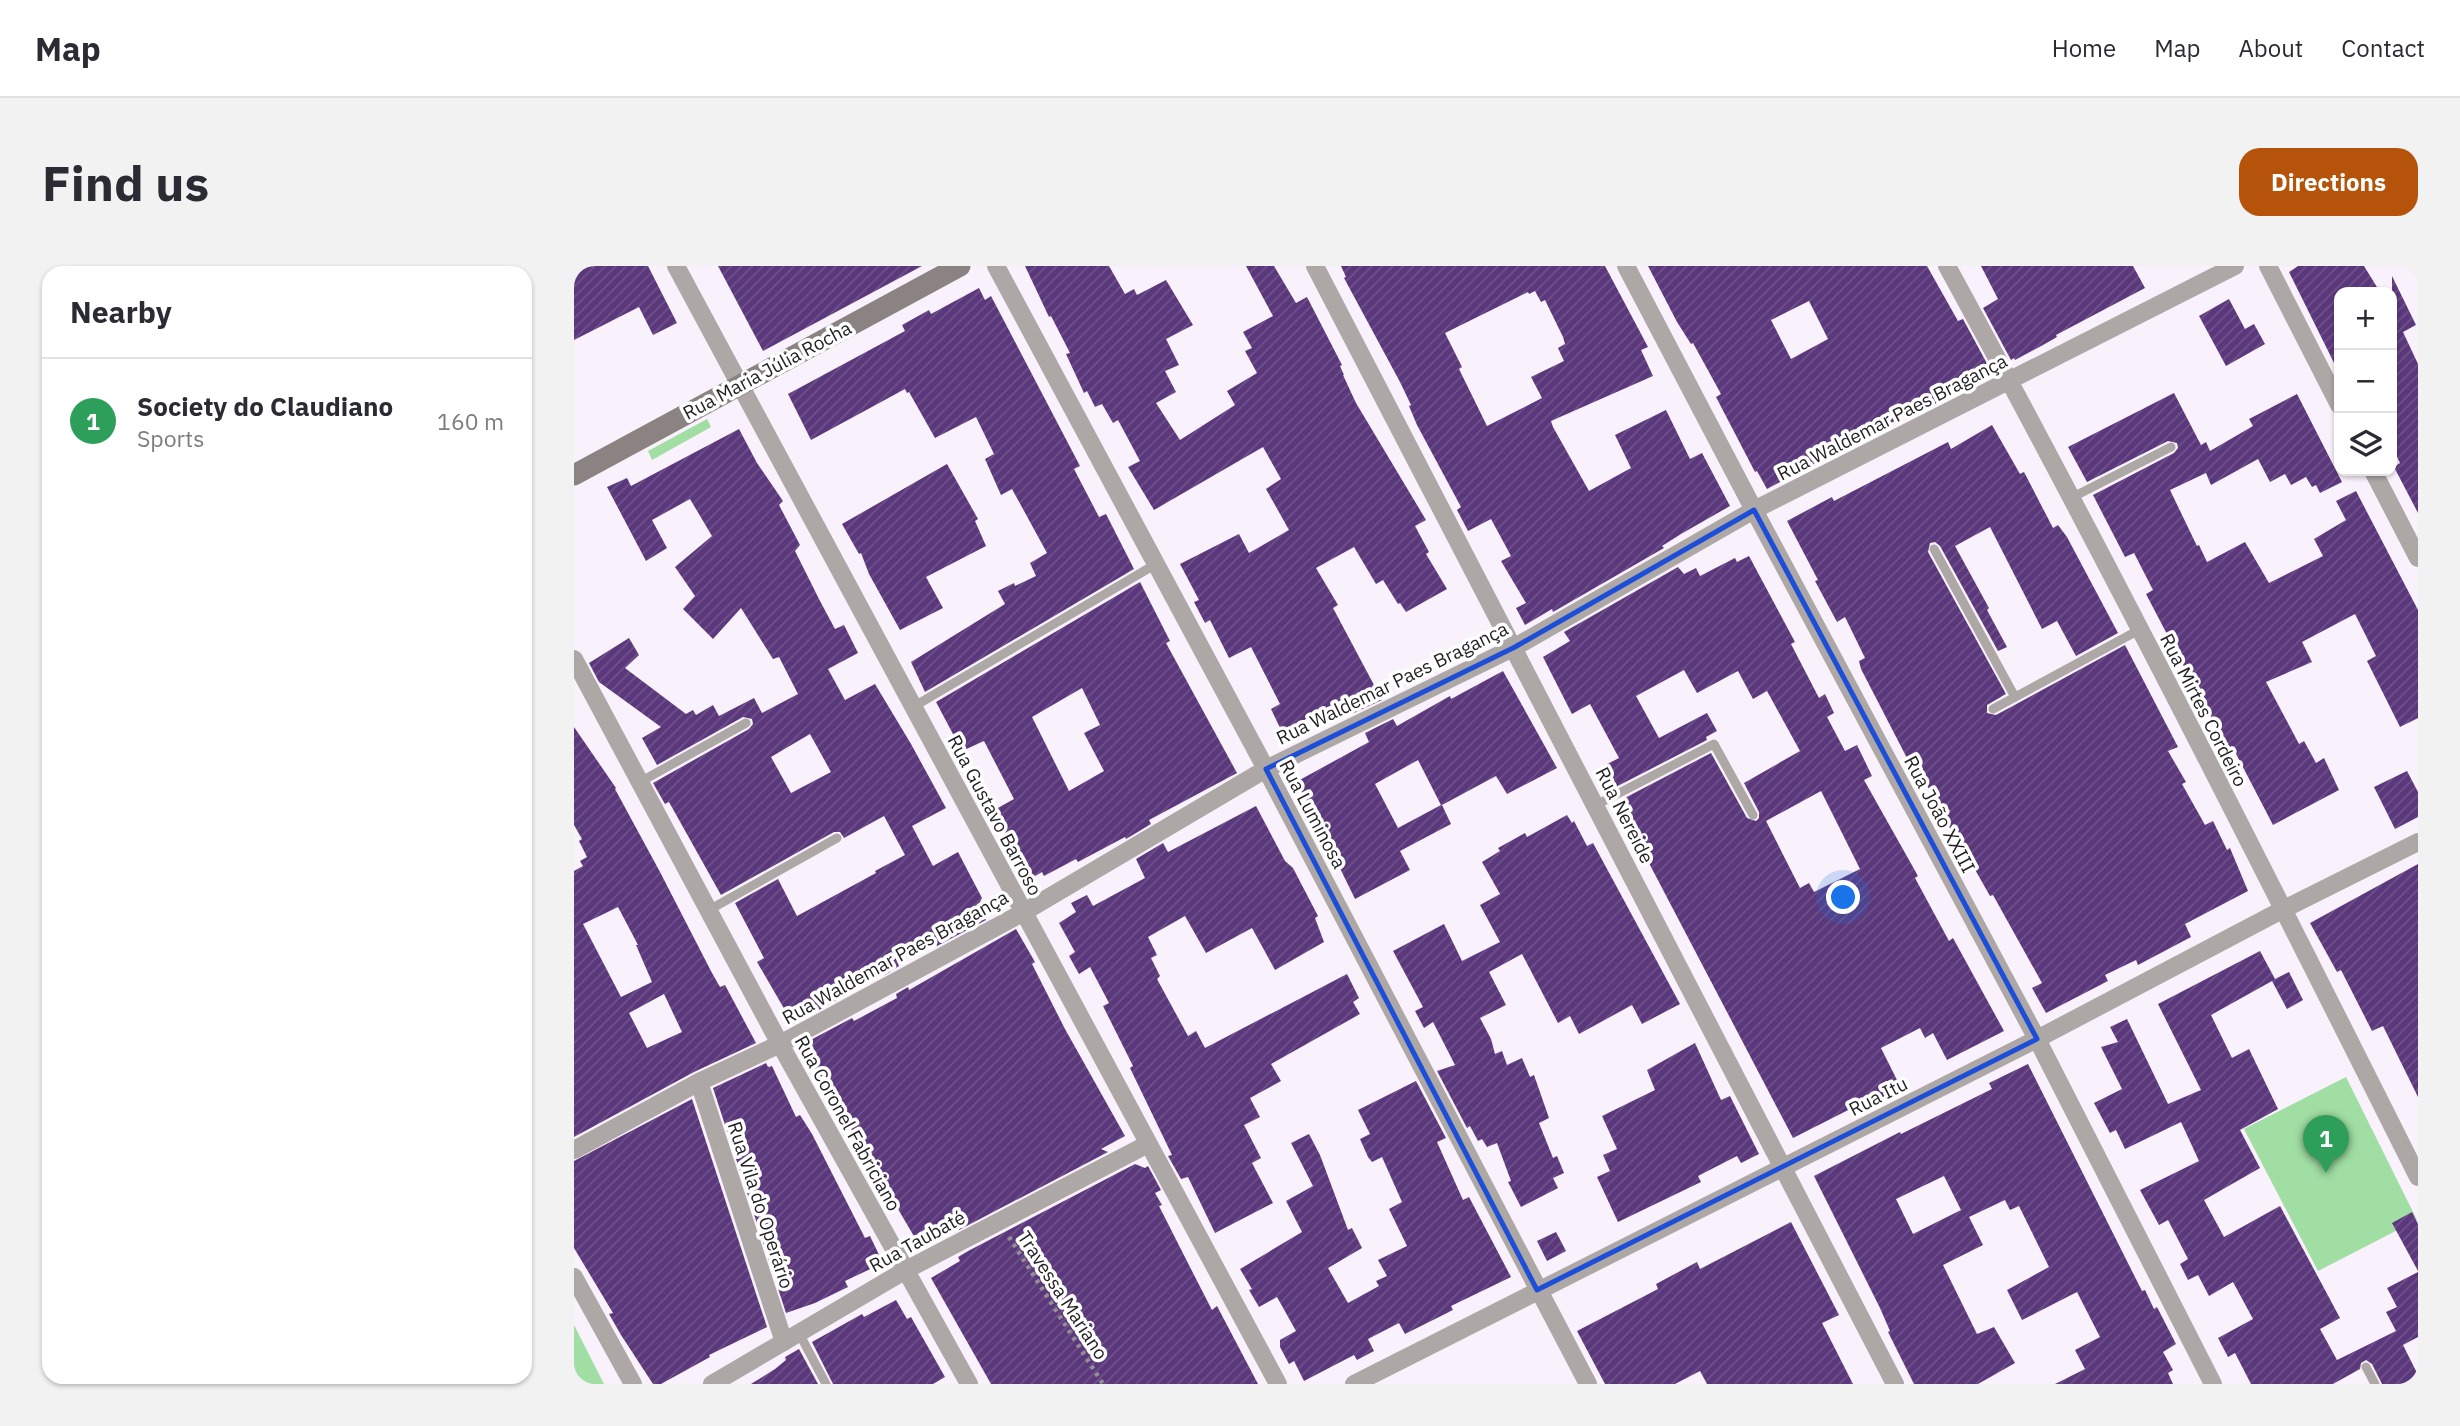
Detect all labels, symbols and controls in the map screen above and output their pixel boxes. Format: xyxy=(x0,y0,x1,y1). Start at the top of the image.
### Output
text: Map xyxy=(35,27,101,70)
text: Home xyxy=(2052,32,2116,64)
text: Map xyxy=(2154,32,2200,64)
text: About xyxy=(2238,32,2303,64)
text: Contact xyxy=(2341,32,2425,64)
button: Directions xyxy=(2239,148,2418,216)
text: Find us xyxy=(42,151,209,214)
map controls xyxy=(2334,287,2397,476)
button: + xyxy=(2334,287,2397,350)
text: Nearby xyxy=(70,292,172,331)
street label: Rua Maria Júlia Rocha xyxy=(679,315,855,425)
street label: Rua Waldemar Paes Bragança xyxy=(1773,348,2011,486)
button: − xyxy=(2334,350,2397,413)
text: Society do Claudiano xyxy=(137,389,393,423)
text: 1 xyxy=(86,406,100,436)
text: 160 m xyxy=(437,406,504,436)
button: layers xyxy=(2334,413,2397,476)
text: Sports xyxy=(137,423,204,453)
street label: Rua Waldemar Paes Bragança xyxy=(1272,616,1512,750)
street label: Rua Mirtes Cordeiro xyxy=(2155,629,2253,791)
street label: Rua Gustavo Barroso xyxy=(942,731,1048,899)
street label: Rua João XXIII xyxy=(1899,751,1981,877)
street label: Rua Luminosa xyxy=(1274,755,1352,873)
street label: Rua Nereide xyxy=(1590,763,1660,867)
your location xyxy=(1826,880,1860,914)
street label: Rua Waldemar Paes Bragança xyxy=(778,885,1012,1029)
street label: Rua Coronel Fabriciano xyxy=(790,1031,906,1215)
street label: Rua Itu xyxy=(1845,1071,1911,1121)
pin: 1 xyxy=(2303,1115,2349,1173)
street label: Rua Vila do Operário xyxy=(723,1118,799,1292)
street label: Rua Taubaté xyxy=(865,1205,969,1277)
street label: Travessa Mariano xyxy=(1013,1226,1113,1364)

